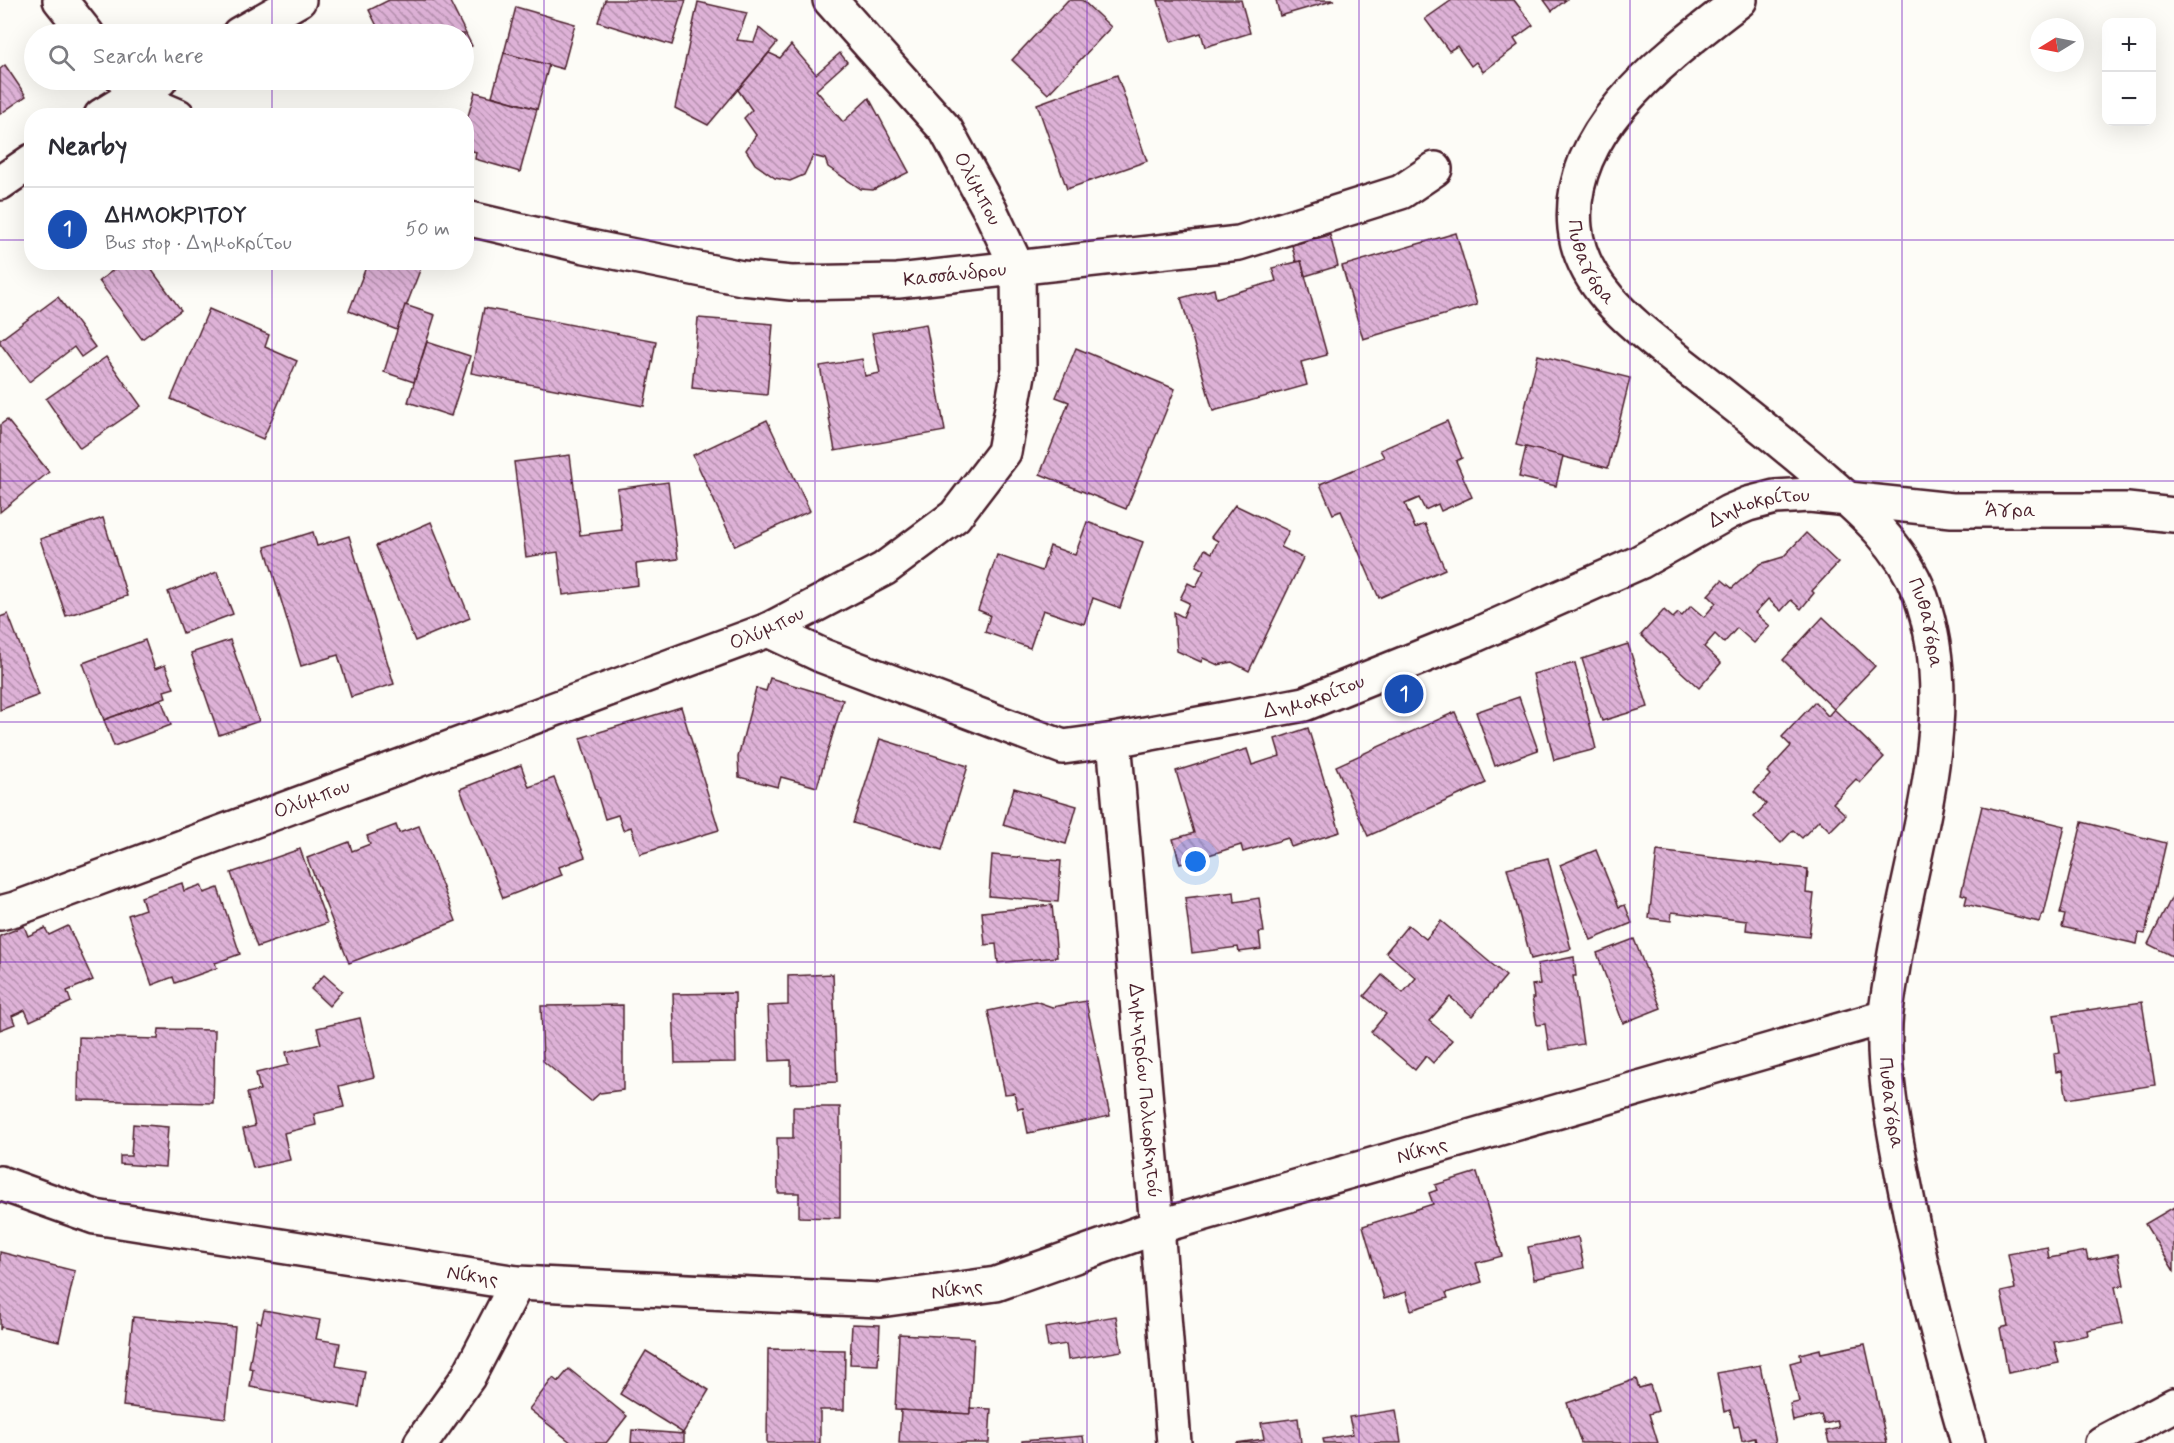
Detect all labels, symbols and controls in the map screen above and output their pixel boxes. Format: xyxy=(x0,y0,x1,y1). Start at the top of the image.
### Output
north arrow xyxy=(2030,18,2084,72)
map controls xyxy=(2102,18,2156,126)
button: + xyxy=(2102,18,2156,72)
search box xyxy=(24,24,474,90)
icon: search xyxy=(45,41,78,74)
text: Search here xyxy=(93,43,204,71)
button: − xyxy=(2102,72,2156,126)
text: Nearby xyxy=(48,130,127,164)
street label: Ολύμπου xyxy=(946,147,1008,231)
text: ΔΗΜΟΚΡΙΤΟΥ xyxy=(105,202,247,230)
text: 1 xyxy=(63,216,72,243)
text: 50 m xyxy=(405,216,450,243)
street label: Πυθαγόρα xyxy=(1561,219,1622,311)
text: Bus stop · Δημοκρίτου xyxy=(105,230,292,257)
street label: Κασσάνδρου xyxy=(902,256,1008,294)
street label: Δημοκρίτου xyxy=(1703,482,1811,535)
street label: Άγρα xyxy=(1985,497,2036,524)
street label: Πυθαγόρα xyxy=(1901,573,1949,670)
street label: Ολύμπου xyxy=(725,600,809,657)
street label: Δημοκρίτου xyxy=(1261,667,1369,725)
pin: 1 xyxy=(1384,672,1424,716)
street label: Ολύμπου xyxy=(270,773,354,826)
your location xyxy=(1181,847,1210,876)
street label: Δημητρίου Πολιορκητού xyxy=(1122,982,1168,1199)
street label: Πυθαγόρα xyxy=(1872,1056,1911,1151)
street label: Νίκης xyxy=(1393,1130,1451,1171)
street label: Νίκης xyxy=(445,1259,500,1293)
street label: Νίκης xyxy=(929,1272,985,1306)

